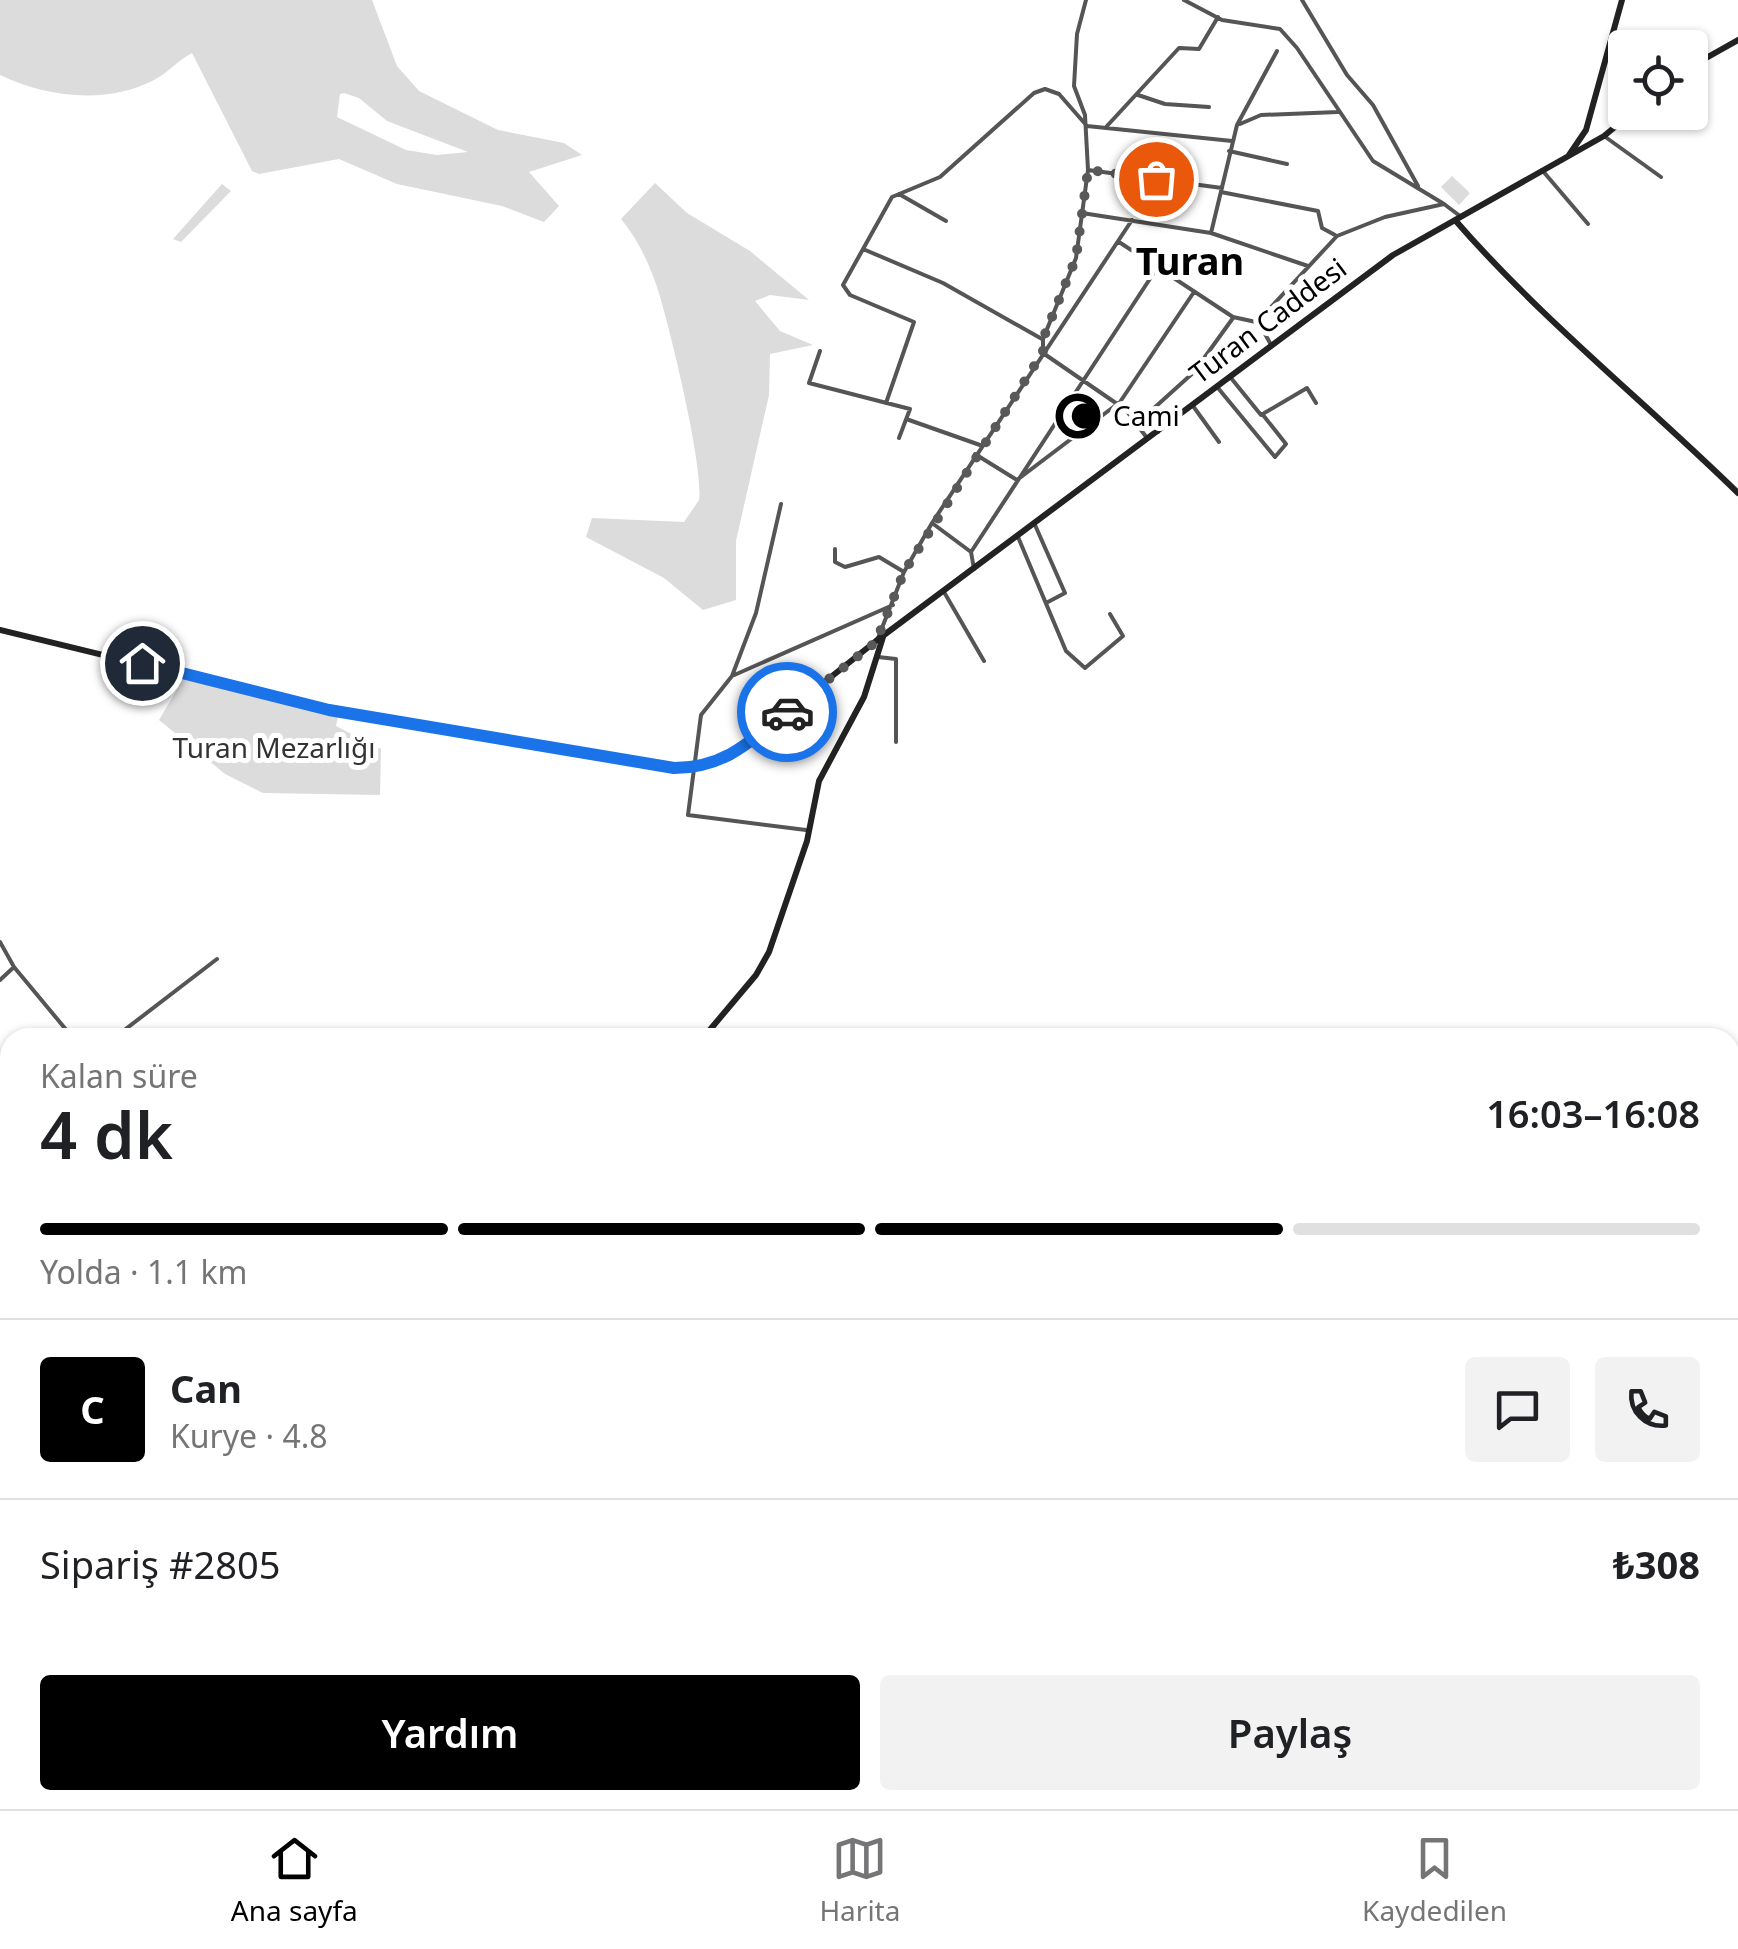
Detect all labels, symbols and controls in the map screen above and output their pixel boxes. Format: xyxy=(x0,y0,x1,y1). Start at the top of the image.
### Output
map controls xyxy=(1608,30,1708,130)
button: locate xyxy=(1608,30,1708,130)
pin xyxy=(1114,137,1199,222)
icon: bag xyxy=(1129,152,1184,207)
district label: Turan xyxy=(1136,234,1244,286)
street label: Turan Caddesi xyxy=(1181,249,1354,392)
mosque icon: Cami xyxy=(1052,390,1104,442)
place label: Cami xyxy=(1113,396,1180,434)
pin xyxy=(100,621,185,706)
icon: home xyxy=(115,636,170,691)
courier xyxy=(737,662,837,762)
icon: car xyxy=(760,685,815,740)
park label: Turan Mezarlığı xyxy=(172,728,376,766)
text: Kalan süre xyxy=(40,1054,198,1097)
text: 16:03–16:08 xyxy=(1486,1087,1700,1139)
text: 4 dk xyxy=(40,1090,173,1178)
text: Yolda · 1.1 km xyxy=(40,1250,248,1293)
button: chat xyxy=(1465,1357,1570,1462)
button: phone xyxy=(1595,1357,1700,1462)
text: Can xyxy=(170,1362,242,1414)
text: C xyxy=(80,1383,105,1435)
text: Kurye · 4.8 xyxy=(170,1414,328,1457)
text: Sipariş #2805 xyxy=(40,1538,280,1590)
text: ₺308 xyxy=(1613,1538,1700,1590)
button: Yardım xyxy=(40,1675,860,1790)
button: Paylaş xyxy=(880,1675,1700,1790)
tab: Ana sayfa xyxy=(231,1831,358,1929)
tab: Harita xyxy=(819,1831,900,1929)
tab: Kaydedilen xyxy=(1362,1831,1507,1929)

